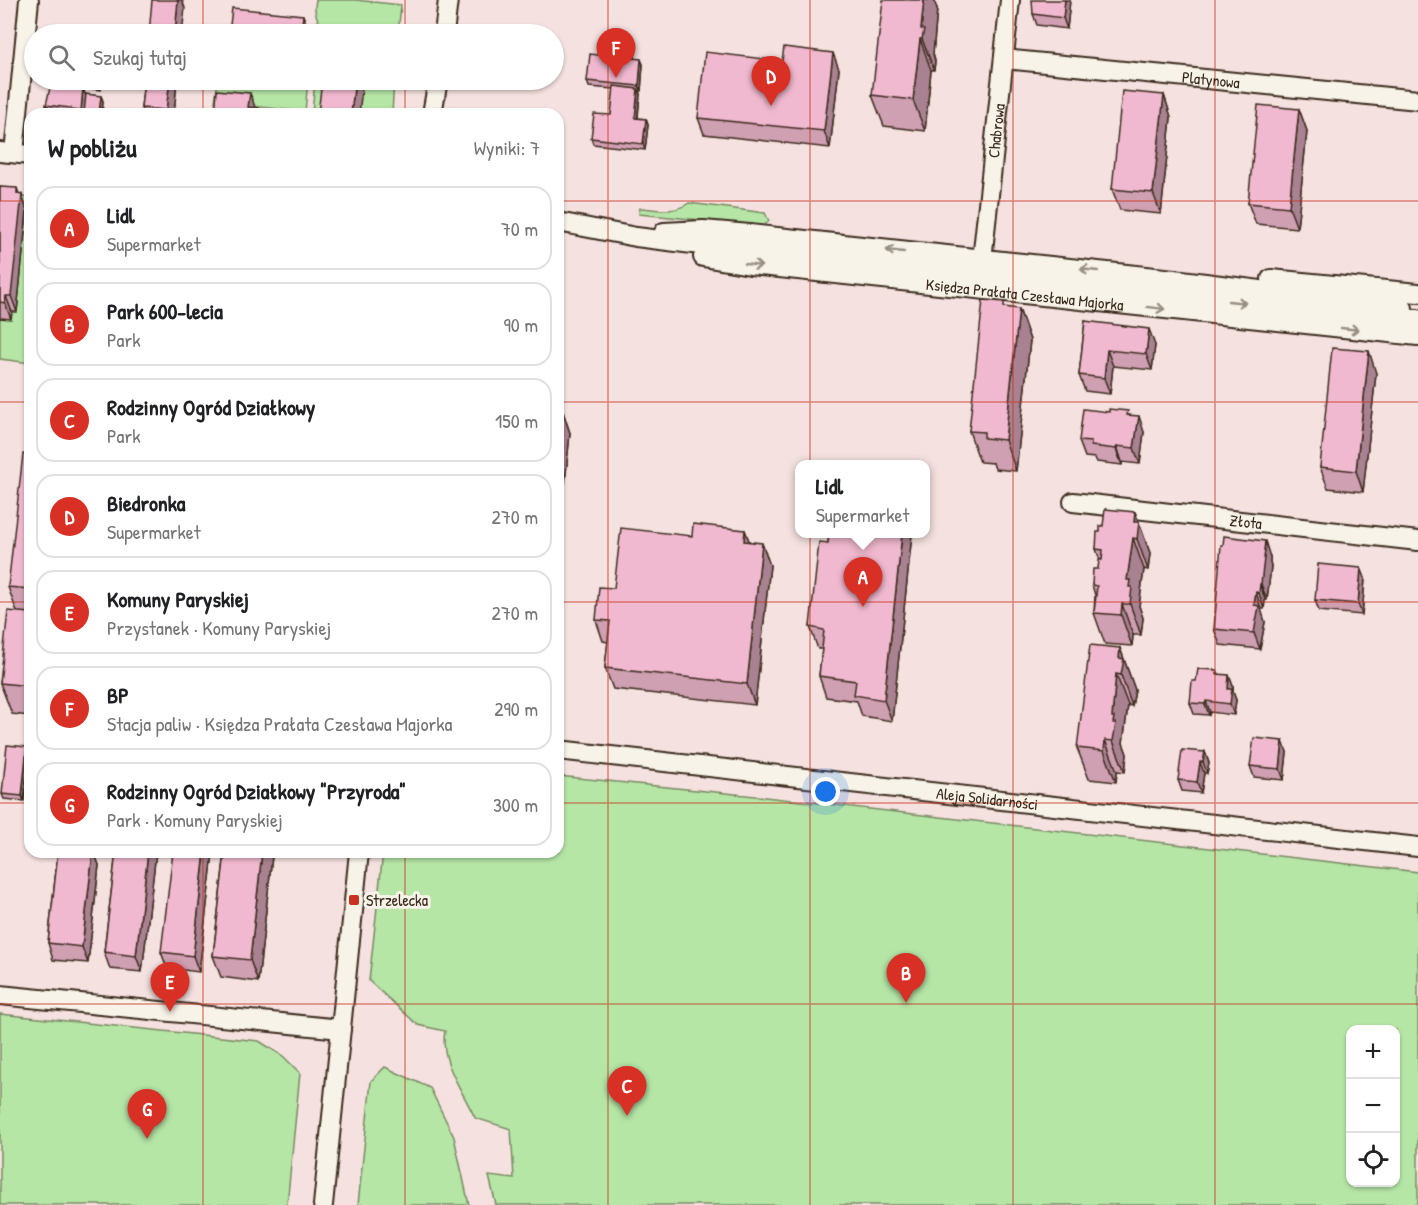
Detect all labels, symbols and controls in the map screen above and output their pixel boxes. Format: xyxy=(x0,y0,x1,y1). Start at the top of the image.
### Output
search box xyxy=(24,24,564,90)
pin: F xyxy=(596,28,636,78)
icon: search xyxy=(45,41,78,74)
text: Szukaj tutaj xyxy=(93,42,187,72)
pin: D xyxy=(752,57,790,106)
street label: Platynowa xyxy=(1181,66,1241,93)
street label: Chabrowa xyxy=(982,102,1010,159)
text: W pobliżu xyxy=(48,130,137,165)
text: Wyniki: 7 xyxy=(474,134,540,161)
text: Lidl xyxy=(107,200,135,230)
text: A xyxy=(65,215,74,242)
text: 70 m xyxy=(501,215,538,242)
text: Supermarket xyxy=(107,230,201,257)
one-way arrow xyxy=(885,245,905,256)
one-way arrow xyxy=(743,259,763,270)
one-way arrow xyxy=(1079,265,1099,276)
street label: Księdza Prałata Czesława Majorka xyxy=(925,273,1125,316)
text: Park 600-lecia xyxy=(107,296,223,326)
one-way arrow xyxy=(1226,297,1246,308)
one-way arrow xyxy=(1146,303,1166,314)
text: B xyxy=(64,311,75,338)
text: 90 m xyxy=(504,311,538,338)
one-way arrow xyxy=(1340,324,1359,335)
text: Park xyxy=(107,326,140,353)
text: Rodzinny Ogród Działkowy xyxy=(107,392,315,422)
text: C xyxy=(64,407,75,434)
text: 150 m xyxy=(495,407,538,434)
text: Park xyxy=(107,422,140,449)
popup xyxy=(795,460,930,538)
text: Lidl xyxy=(816,471,843,501)
text: Biedronka xyxy=(107,488,185,518)
text: Supermarket xyxy=(816,501,909,528)
text: D xyxy=(65,503,74,530)
text: 270 m xyxy=(492,503,538,530)
street label: Złota xyxy=(1229,509,1263,534)
text: Supermarket xyxy=(107,518,201,545)
pin: A xyxy=(844,558,882,607)
text: Komuny Paryskiej xyxy=(107,584,249,614)
text: E xyxy=(65,599,74,626)
text: 270 m xyxy=(492,599,538,626)
text: Przystanek · Komuny Paryskiej xyxy=(107,614,331,641)
text: BP xyxy=(107,680,129,710)
text: F xyxy=(66,695,73,722)
text: 290 m xyxy=(494,695,538,722)
text: Stacja paliw · Księdza Prałata Czesława Majorka xyxy=(107,710,452,737)
text: Rodzinny Ogród Działkowy "Przyroda" xyxy=(107,776,406,806)
your location xyxy=(811,777,840,806)
street label: Aleja Solidarności xyxy=(935,782,1039,815)
text: G xyxy=(65,791,74,818)
text: 300 m xyxy=(493,791,538,818)
text: Park · Komuny Paryskiej xyxy=(107,806,283,833)
place label: Strzelecka xyxy=(366,889,428,911)
marker: Strzelecka xyxy=(347,893,361,907)
pin: B xyxy=(886,954,926,1003)
pin: E xyxy=(150,962,190,1012)
map controls xyxy=(1346,1025,1400,1187)
button: + xyxy=(1346,1025,1400,1079)
pin: C xyxy=(608,1066,646,1116)
button: − xyxy=(1346,1079,1400,1133)
pin: G xyxy=(128,1090,166,1139)
button: locate xyxy=(1346,1133,1400,1187)

